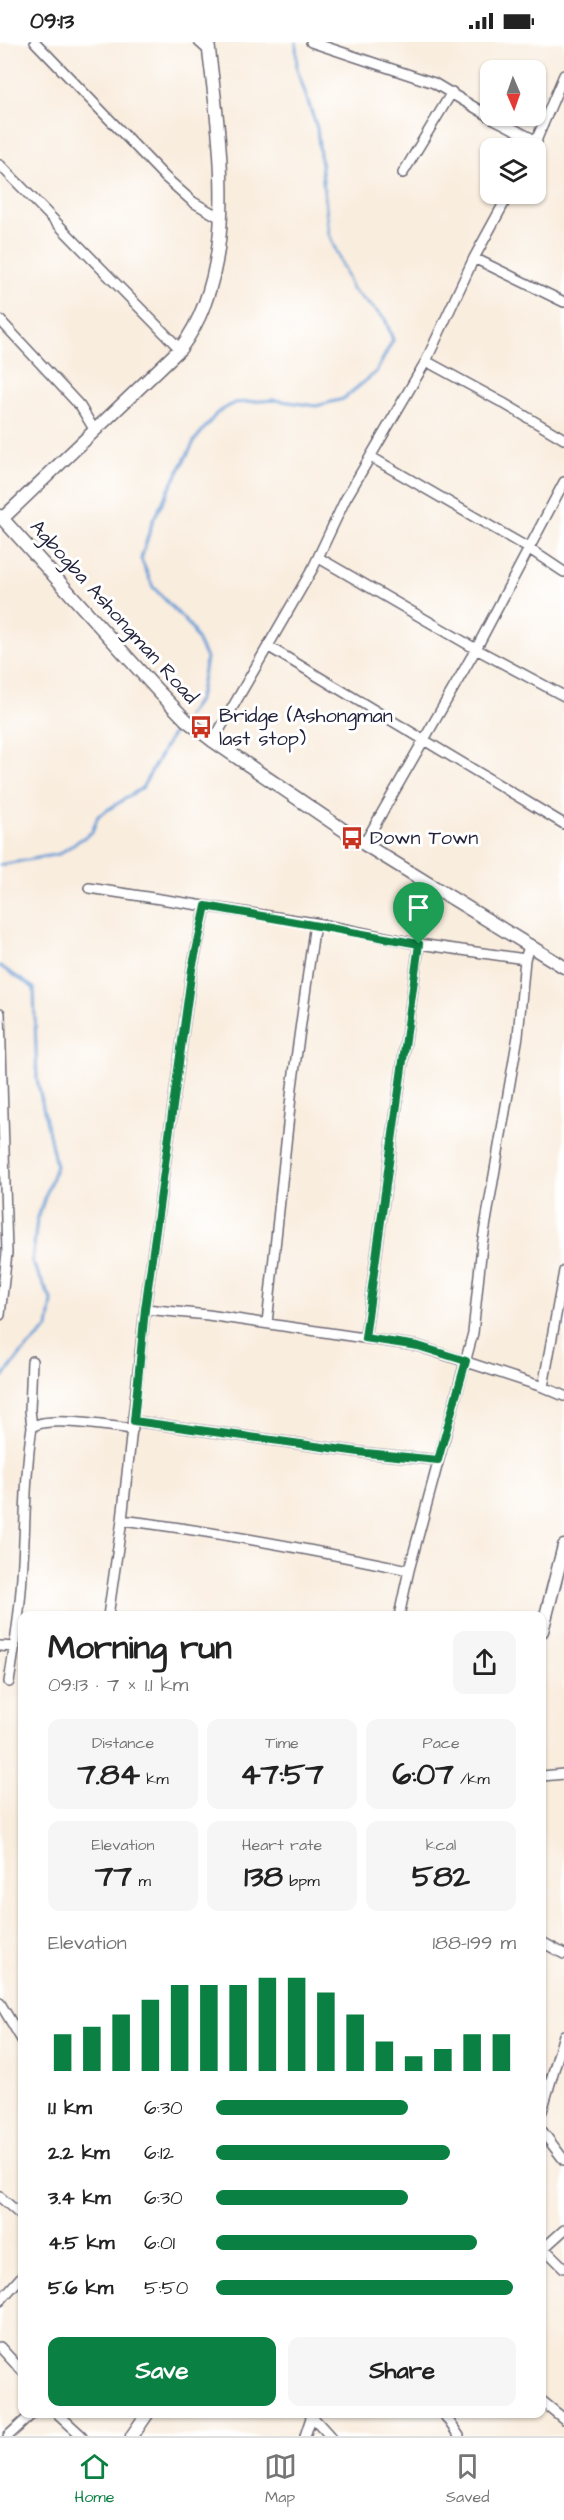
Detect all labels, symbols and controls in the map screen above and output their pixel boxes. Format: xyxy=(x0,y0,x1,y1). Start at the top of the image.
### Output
text: 09:13 xyxy=(30,6,74,37)
north arrow xyxy=(480,60,546,126)
map controls xyxy=(480,60,546,204)
button: layers xyxy=(480,138,546,204)
street label: Agbogba Ashongman Road xyxy=(23,514,204,711)
place label: Bridge (Ashongman last stop) xyxy=(219,702,393,753)
bus stop icon: Bridge (Ashongman last stop) xyxy=(188,714,214,740)
place label: Down Town xyxy=(370,824,478,852)
bus stop icon: Down Town xyxy=(339,825,365,851)
pin xyxy=(393,882,444,944)
icon: arrive xyxy=(402,891,435,924)
text: Morning run xyxy=(48,1625,232,1671)
button: share xyxy=(453,1631,516,1694)
text: 09:13 · 7 × 1.1 km xyxy=(48,1671,188,1699)
text: Distance xyxy=(92,1732,154,1754)
text: Time xyxy=(265,1732,299,1754)
text: Pace xyxy=(422,1732,460,1754)
text: 7.84 xyxy=(77,1754,140,1796)
text: 47:57 xyxy=(240,1754,324,1796)
text: 6:07 xyxy=(392,1754,454,1796)
text: km xyxy=(140,1768,169,1790)
text: /km xyxy=(454,1768,490,1790)
text: Elevation xyxy=(92,1834,154,1856)
text: Heart rate xyxy=(242,1834,322,1856)
text: kcal xyxy=(426,1834,456,1856)
text: 77 xyxy=(95,1856,132,1898)
text: 138 xyxy=(244,1856,283,1898)
text: 582 xyxy=(412,1856,470,1898)
text: m xyxy=(132,1870,151,1892)
text: bpm xyxy=(283,1870,320,1892)
text: Elevation xyxy=(48,1929,127,1957)
text: 188–199 m xyxy=(432,1929,516,1957)
text: 1.1 km xyxy=(48,2094,92,2122)
text: 6:30 xyxy=(144,2094,183,2122)
text: 2.2 km xyxy=(48,2139,110,2167)
text: 6:12 xyxy=(144,2139,174,2167)
text: 3.4 km xyxy=(48,2184,110,2212)
text: 6:30 xyxy=(144,2184,183,2212)
text: 4.5 km xyxy=(48,2229,114,2257)
text: 6:01 xyxy=(144,2229,175,2257)
text: 5.6 km xyxy=(48,2274,113,2302)
text: 5:50 xyxy=(144,2274,188,2302)
button: Save xyxy=(48,2337,276,2406)
button: Share xyxy=(288,2337,516,2406)
tab: Home xyxy=(75,2450,114,2508)
tab: Map xyxy=(264,2450,297,2508)
tab: Saved xyxy=(446,2450,489,2508)

